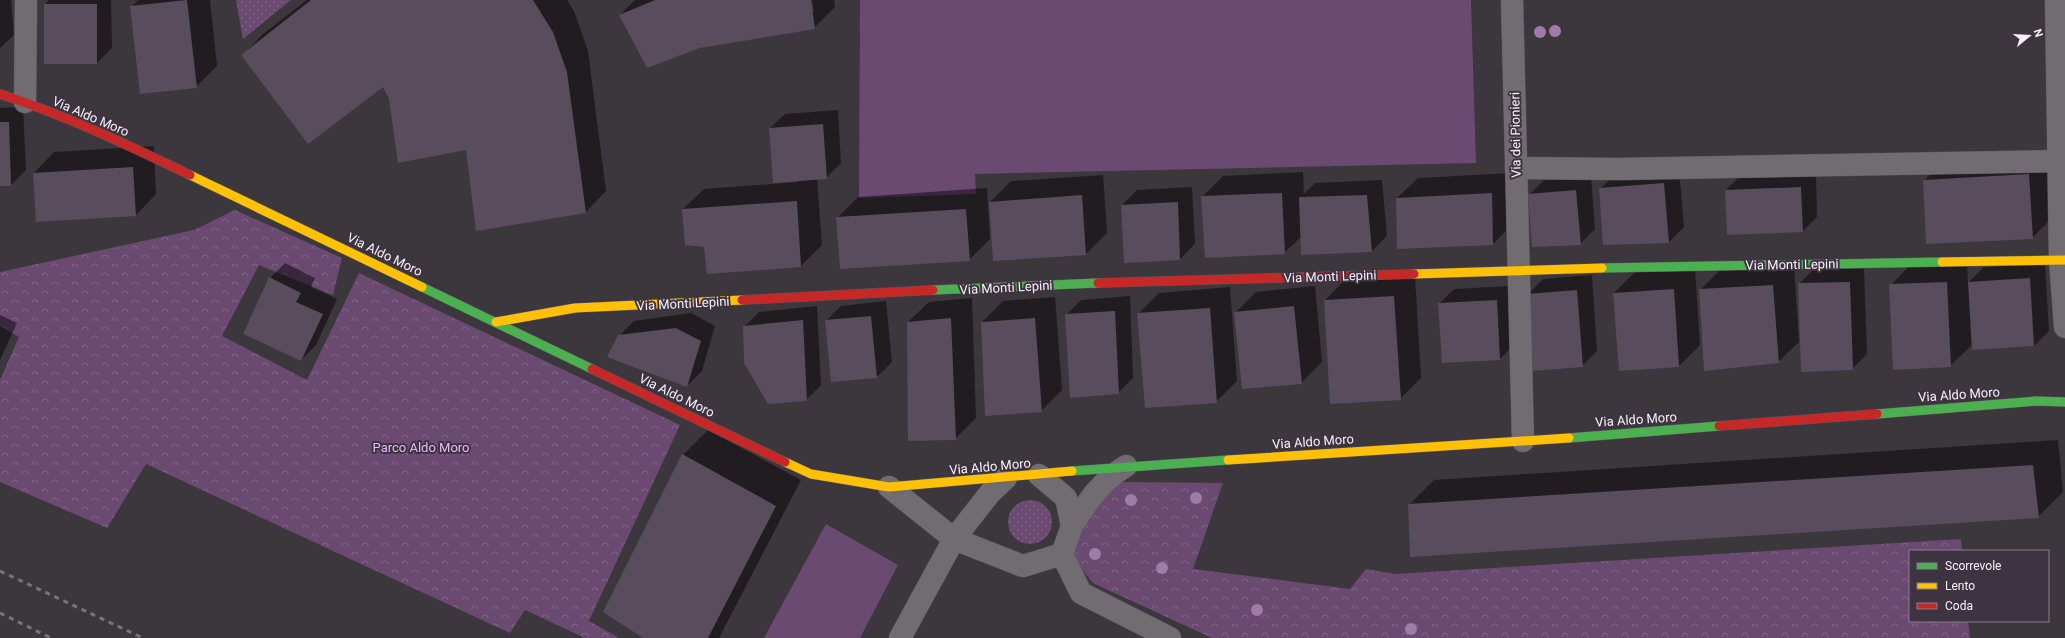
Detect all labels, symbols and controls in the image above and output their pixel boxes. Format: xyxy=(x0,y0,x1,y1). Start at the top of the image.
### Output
north arrow xyxy=(2009,16,2049,56)
text: N xyxy=(2031,27,2045,39)
street label: Via dei Pionieri xyxy=(1507,92,1524,178)
street label: Via Aldo Moro xyxy=(50,94,131,139)
street label: Via Aldo Moro xyxy=(345,230,425,279)
street label: Via Monti Lepini xyxy=(1745,256,1839,273)
street label: Via Monti Lepini xyxy=(1283,267,1377,286)
street label: Via Monti Lepini xyxy=(959,278,1053,297)
street label: Via Monti Lepini xyxy=(636,294,730,313)
street label: Via Aldo Moro xyxy=(637,371,717,420)
street label: Via Aldo Moro xyxy=(1918,384,2000,405)
street label: Via Aldo Moro xyxy=(1595,409,1677,430)
street label: Via Aldo Moro xyxy=(1272,431,1354,452)
park label: Parco Aldo Moro xyxy=(373,440,470,455)
street label: Via Aldo Moro xyxy=(949,455,1031,478)
legend xyxy=(1909,550,2049,622)
text: Scorrevole xyxy=(1945,559,2001,573)
text: Lento xyxy=(1945,579,1975,593)
text: Coda xyxy=(1945,599,1973,613)

